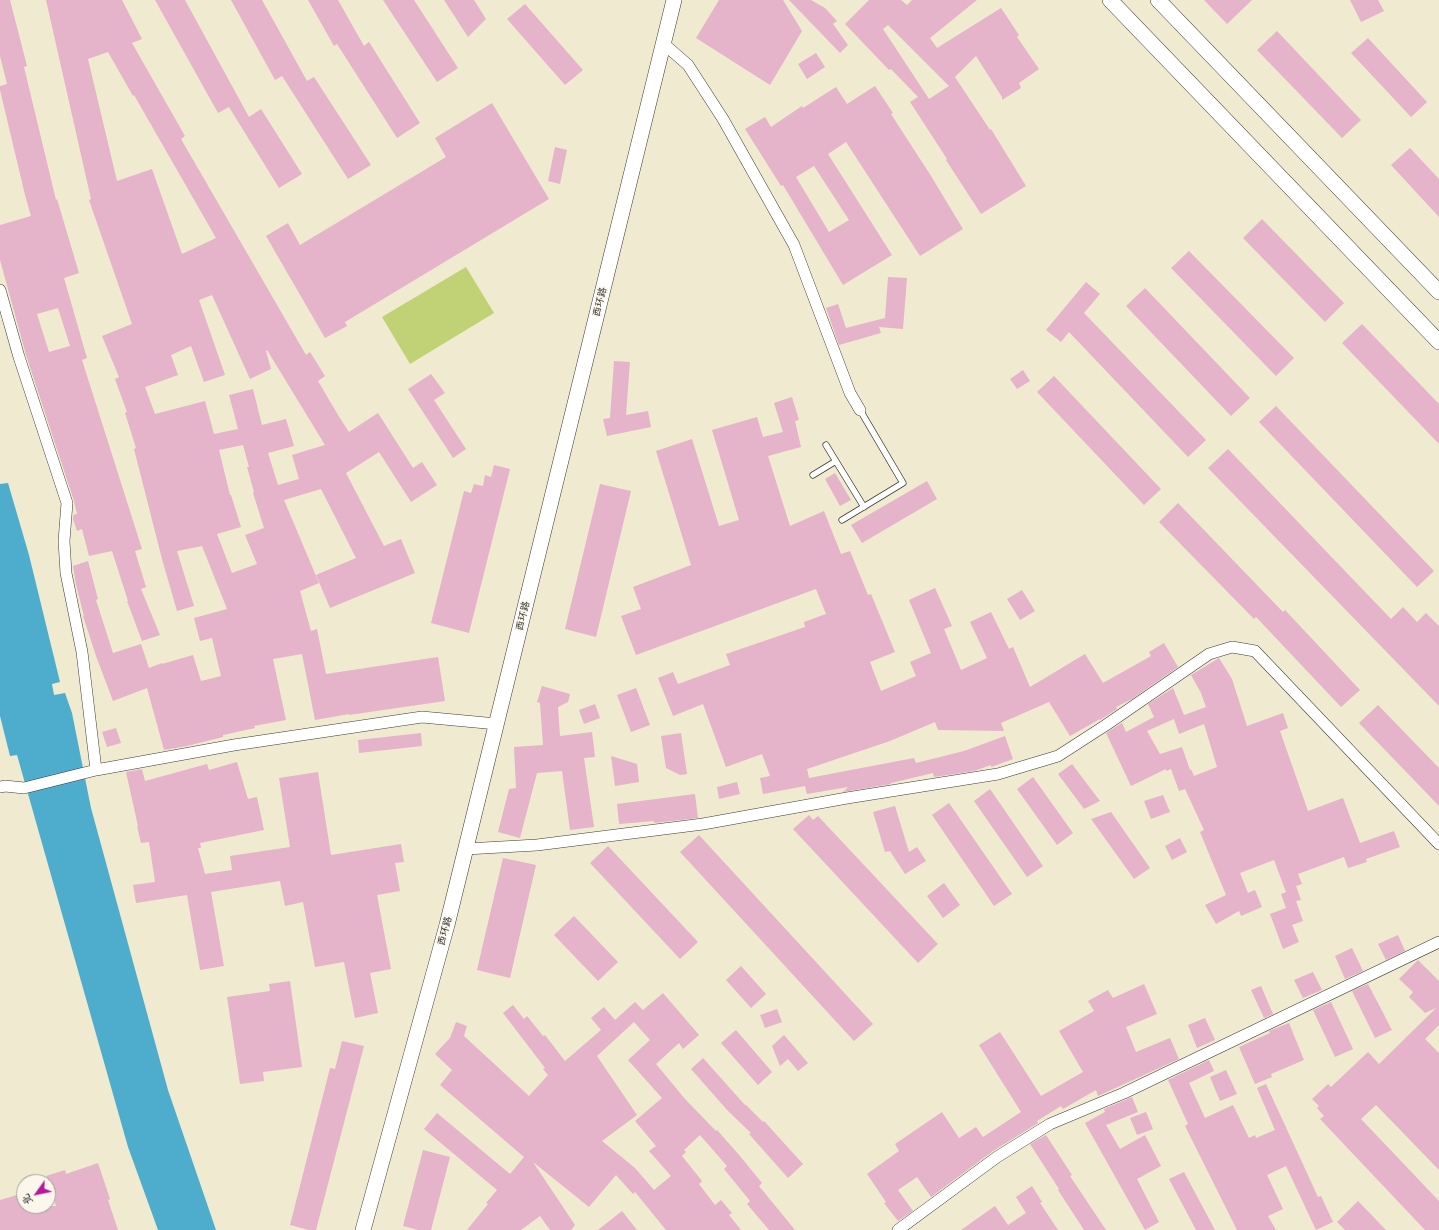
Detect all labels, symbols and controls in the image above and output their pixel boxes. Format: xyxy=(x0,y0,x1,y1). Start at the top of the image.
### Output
street label: 西环路 xyxy=(591,286,609,318)
street label: 西环路 xyxy=(514,600,532,632)
street label: 西环路 xyxy=(435,915,455,947)
north arrow xyxy=(16,1174,56,1214)
text: 北 xyxy=(16,1191,36,1210)

